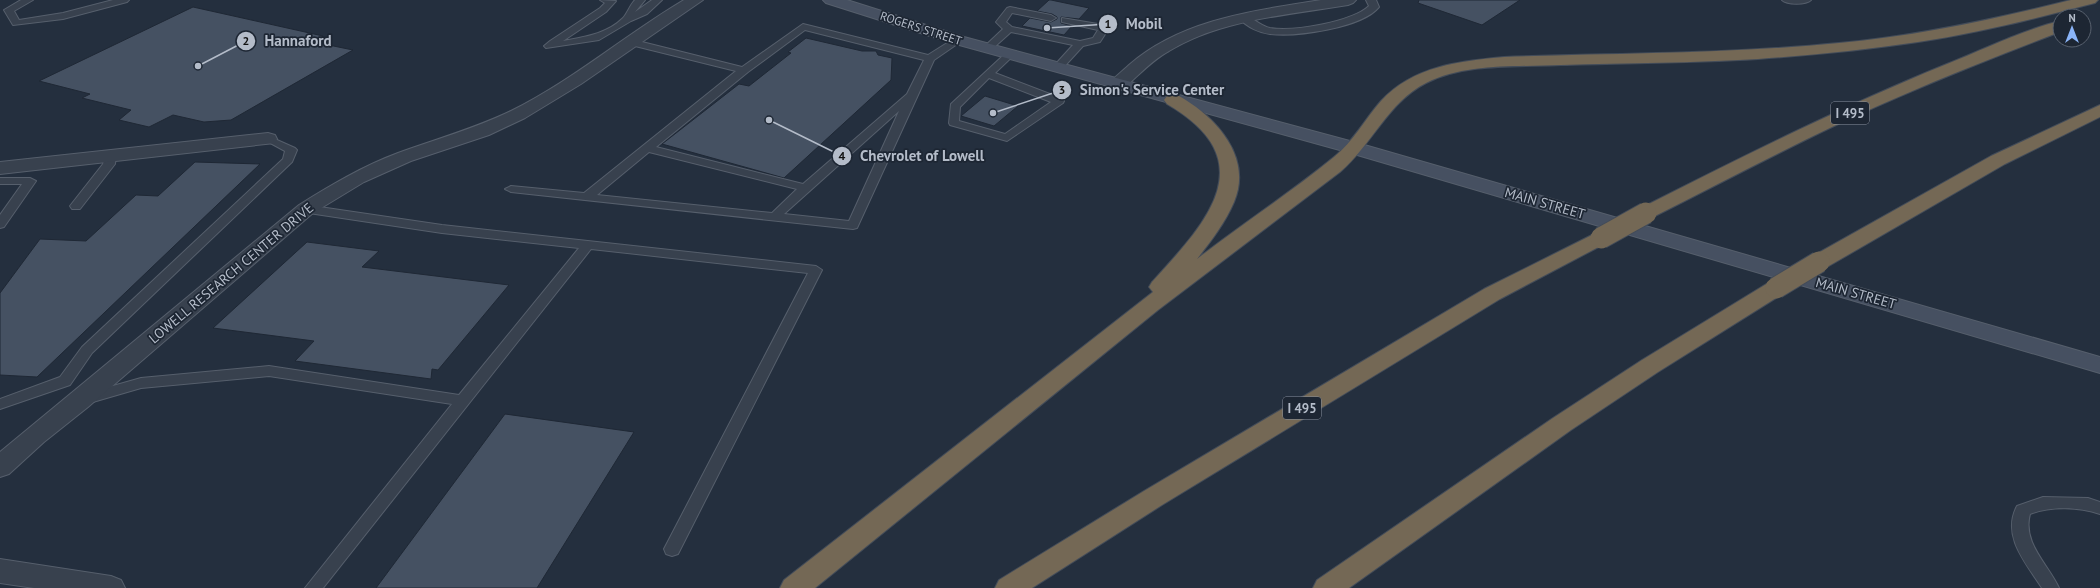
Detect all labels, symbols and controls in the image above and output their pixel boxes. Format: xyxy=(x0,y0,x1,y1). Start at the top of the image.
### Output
street label: ROGERS STREET xyxy=(878,8,964,48)
north arrow xyxy=(2052,8,2092,48)
callout: Mobil xyxy=(1098,10,1170,37)
text: N xyxy=(2068,11,2076,25)
text: Mobil xyxy=(1126,14,1163,33)
text: 1 xyxy=(1105,16,1111,31)
callout: Hannaford xyxy=(236,27,340,54)
text: Hannaford xyxy=(264,31,332,50)
text: 2 xyxy=(243,33,249,48)
callout: Simon's Service Center xyxy=(1052,76,1232,103)
text: Simon's Service Center xyxy=(1080,80,1225,99)
text: 3 xyxy=(1059,82,1065,97)
road number: I 495 xyxy=(1831,102,1869,124)
callout: Chevrolet of Lowell xyxy=(832,142,993,169)
text: Chevrolet of Lowell xyxy=(860,146,985,165)
text: 4 xyxy=(839,148,846,163)
street label: MAIN STREET xyxy=(1503,183,1588,223)
street label: LOWELL RESEARCH CENTER DRIVE xyxy=(145,199,317,347)
street label: MAIN STREET xyxy=(1814,273,1899,313)
road number: I 495 xyxy=(1283,397,1321,419)

